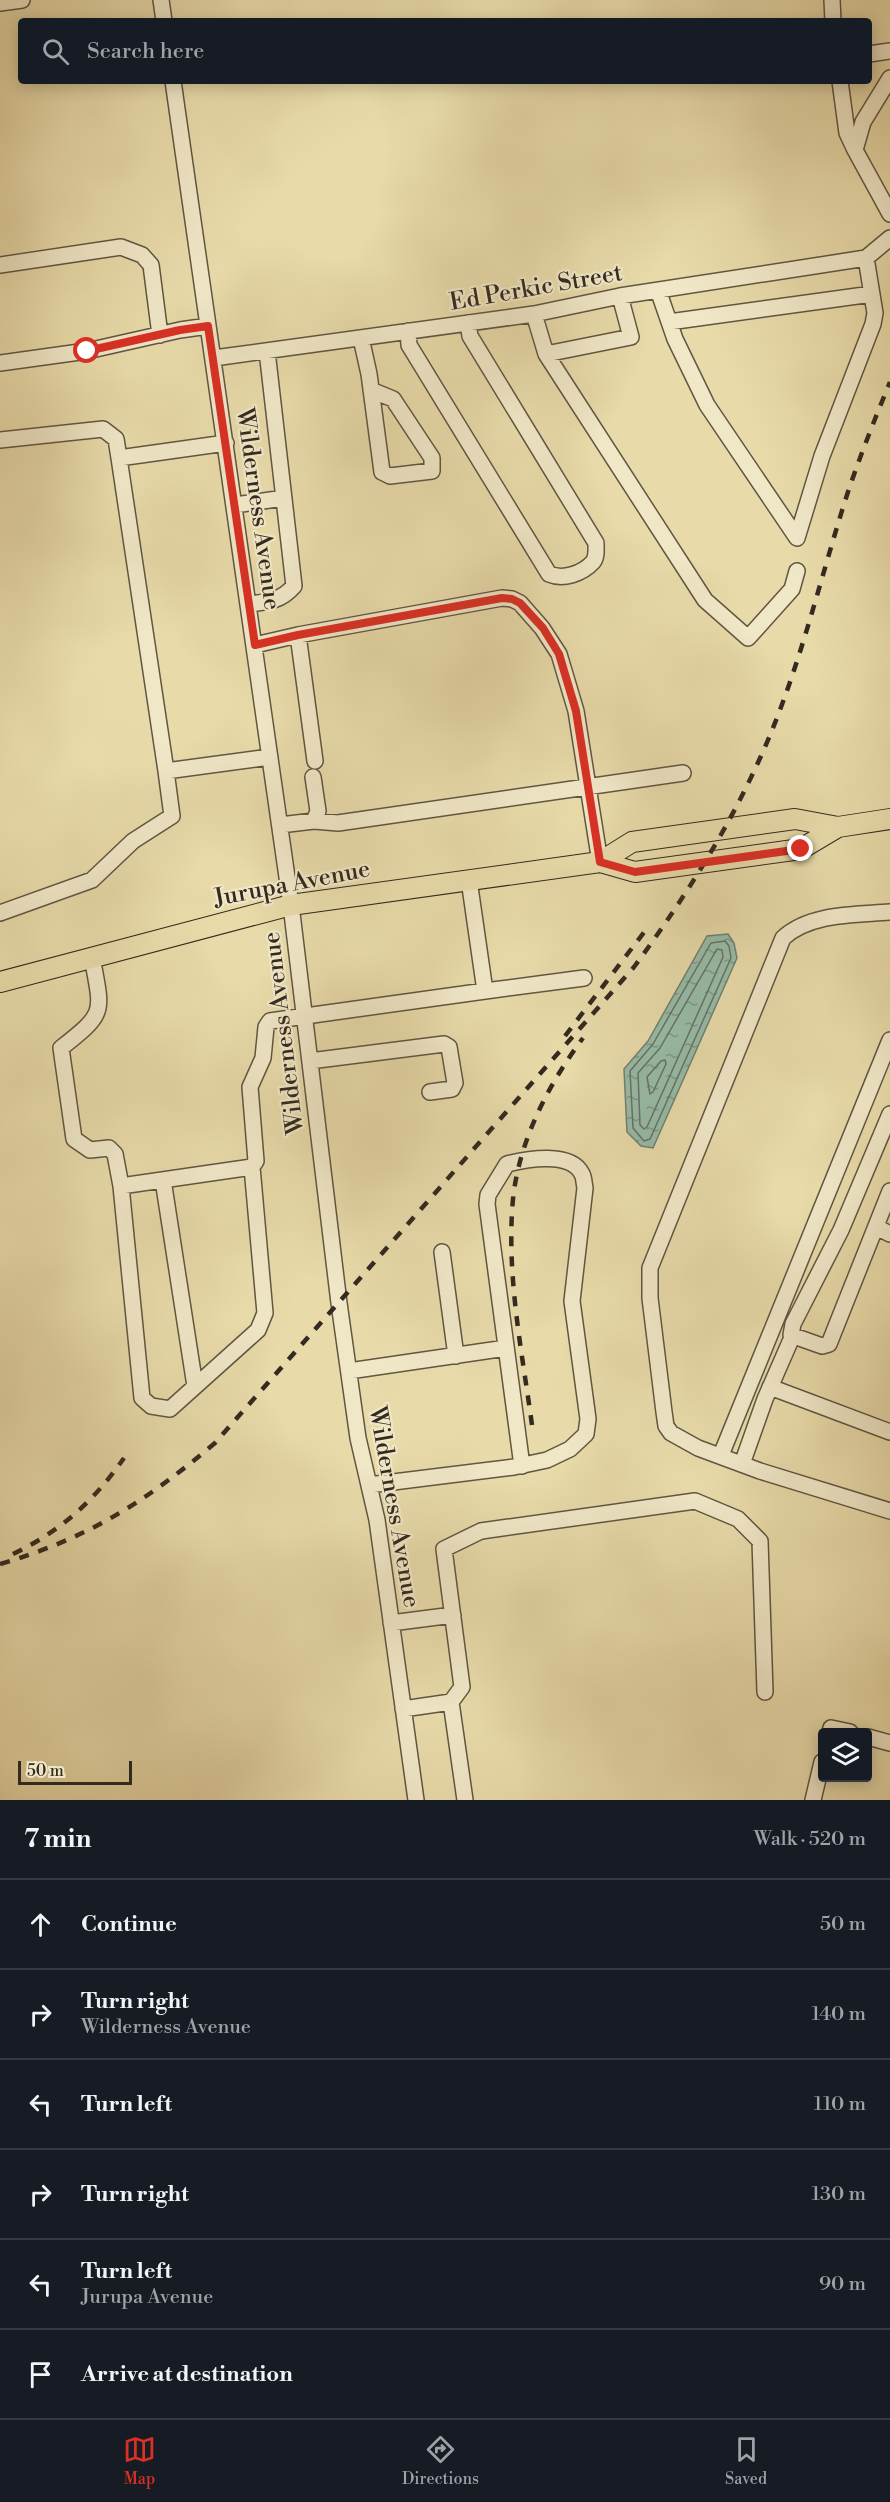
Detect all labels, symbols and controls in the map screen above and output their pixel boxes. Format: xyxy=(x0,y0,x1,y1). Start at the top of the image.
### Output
search box xyxy=(18,18,872,84)
icon: search xyxy=(39,35,72,68)
text: Search here xyxy=(87,38,204,65)
street label: Ed Perkic Street xyxy=(447,258,625,318)
route start xyxy=(73,337,99,363)
street label: Wilderness Avenue xyxy=(229,405,287,612)
route end xyxy=(787,835,813,861)
street label: Jurupa Avenue xyxy=(210,854,373,914)
street label: Wilderness Avenue xyxy=(257,930,311,1137)
street label: Wilderness Avenue xyxy=(361,1403,426,1610)
map controls xyxy=(818,1728,872,1782)
button: layers xyxy=(818,1728,872,1782)
scale bar xyxy=(18,1758,132,1786)
text: 50 m xyxy=(27,1761,64,1781)
text: 7 min xyxy=(24,1823,91,1855)
text: Walk · 520 m xyxy=(754,1827,866,1852)
icon: ahead xyxy=(24,1908,57,1941)
text: Continue xyxy=(81,1911,177,1938)
text: 50 m xyxy=(820,1912,866,1937)
text: Turn right xyxy=(81,1988,189,2015)
icon: right xyxy=(24,1998,57,2031)
text: 140 m xyxy=(811,2002,866,2027)
text: Wilderness Avenue xyxy=(81,2015,251,2040)
icon: left xyxy=(24,2088,57,2121)
text: Turn left xyxy=(81,2091,172,2118)
text: 110 m xyxy=(814,2092,866,2117)
icon: right xyxy=(24,2178,57,2211)
text: Turn right xyxy=(81,2181,189,2208)
text: 130 m xyxy=(811,2182,866,2207)
text: Turn left xyxy=(81,2258,172,2285)
icon: left xyxy=(24,2268,57,2301)
text: 90 m xyxy=(819,2272,866,2297)
text: Jurupa Avenue xyxy=(81,2285,213,2310)
icon: arrive xyxy=(24,2358,57,2391)
text: Arrive at destination xyxy=(81,2361,293,2388)
tab: Map xyxy=(123,2433,156,2489)
tab: Directions xyxy=(402,2433,479,2489)
tab: Saved xyxy=(725,2433,767,2489)

